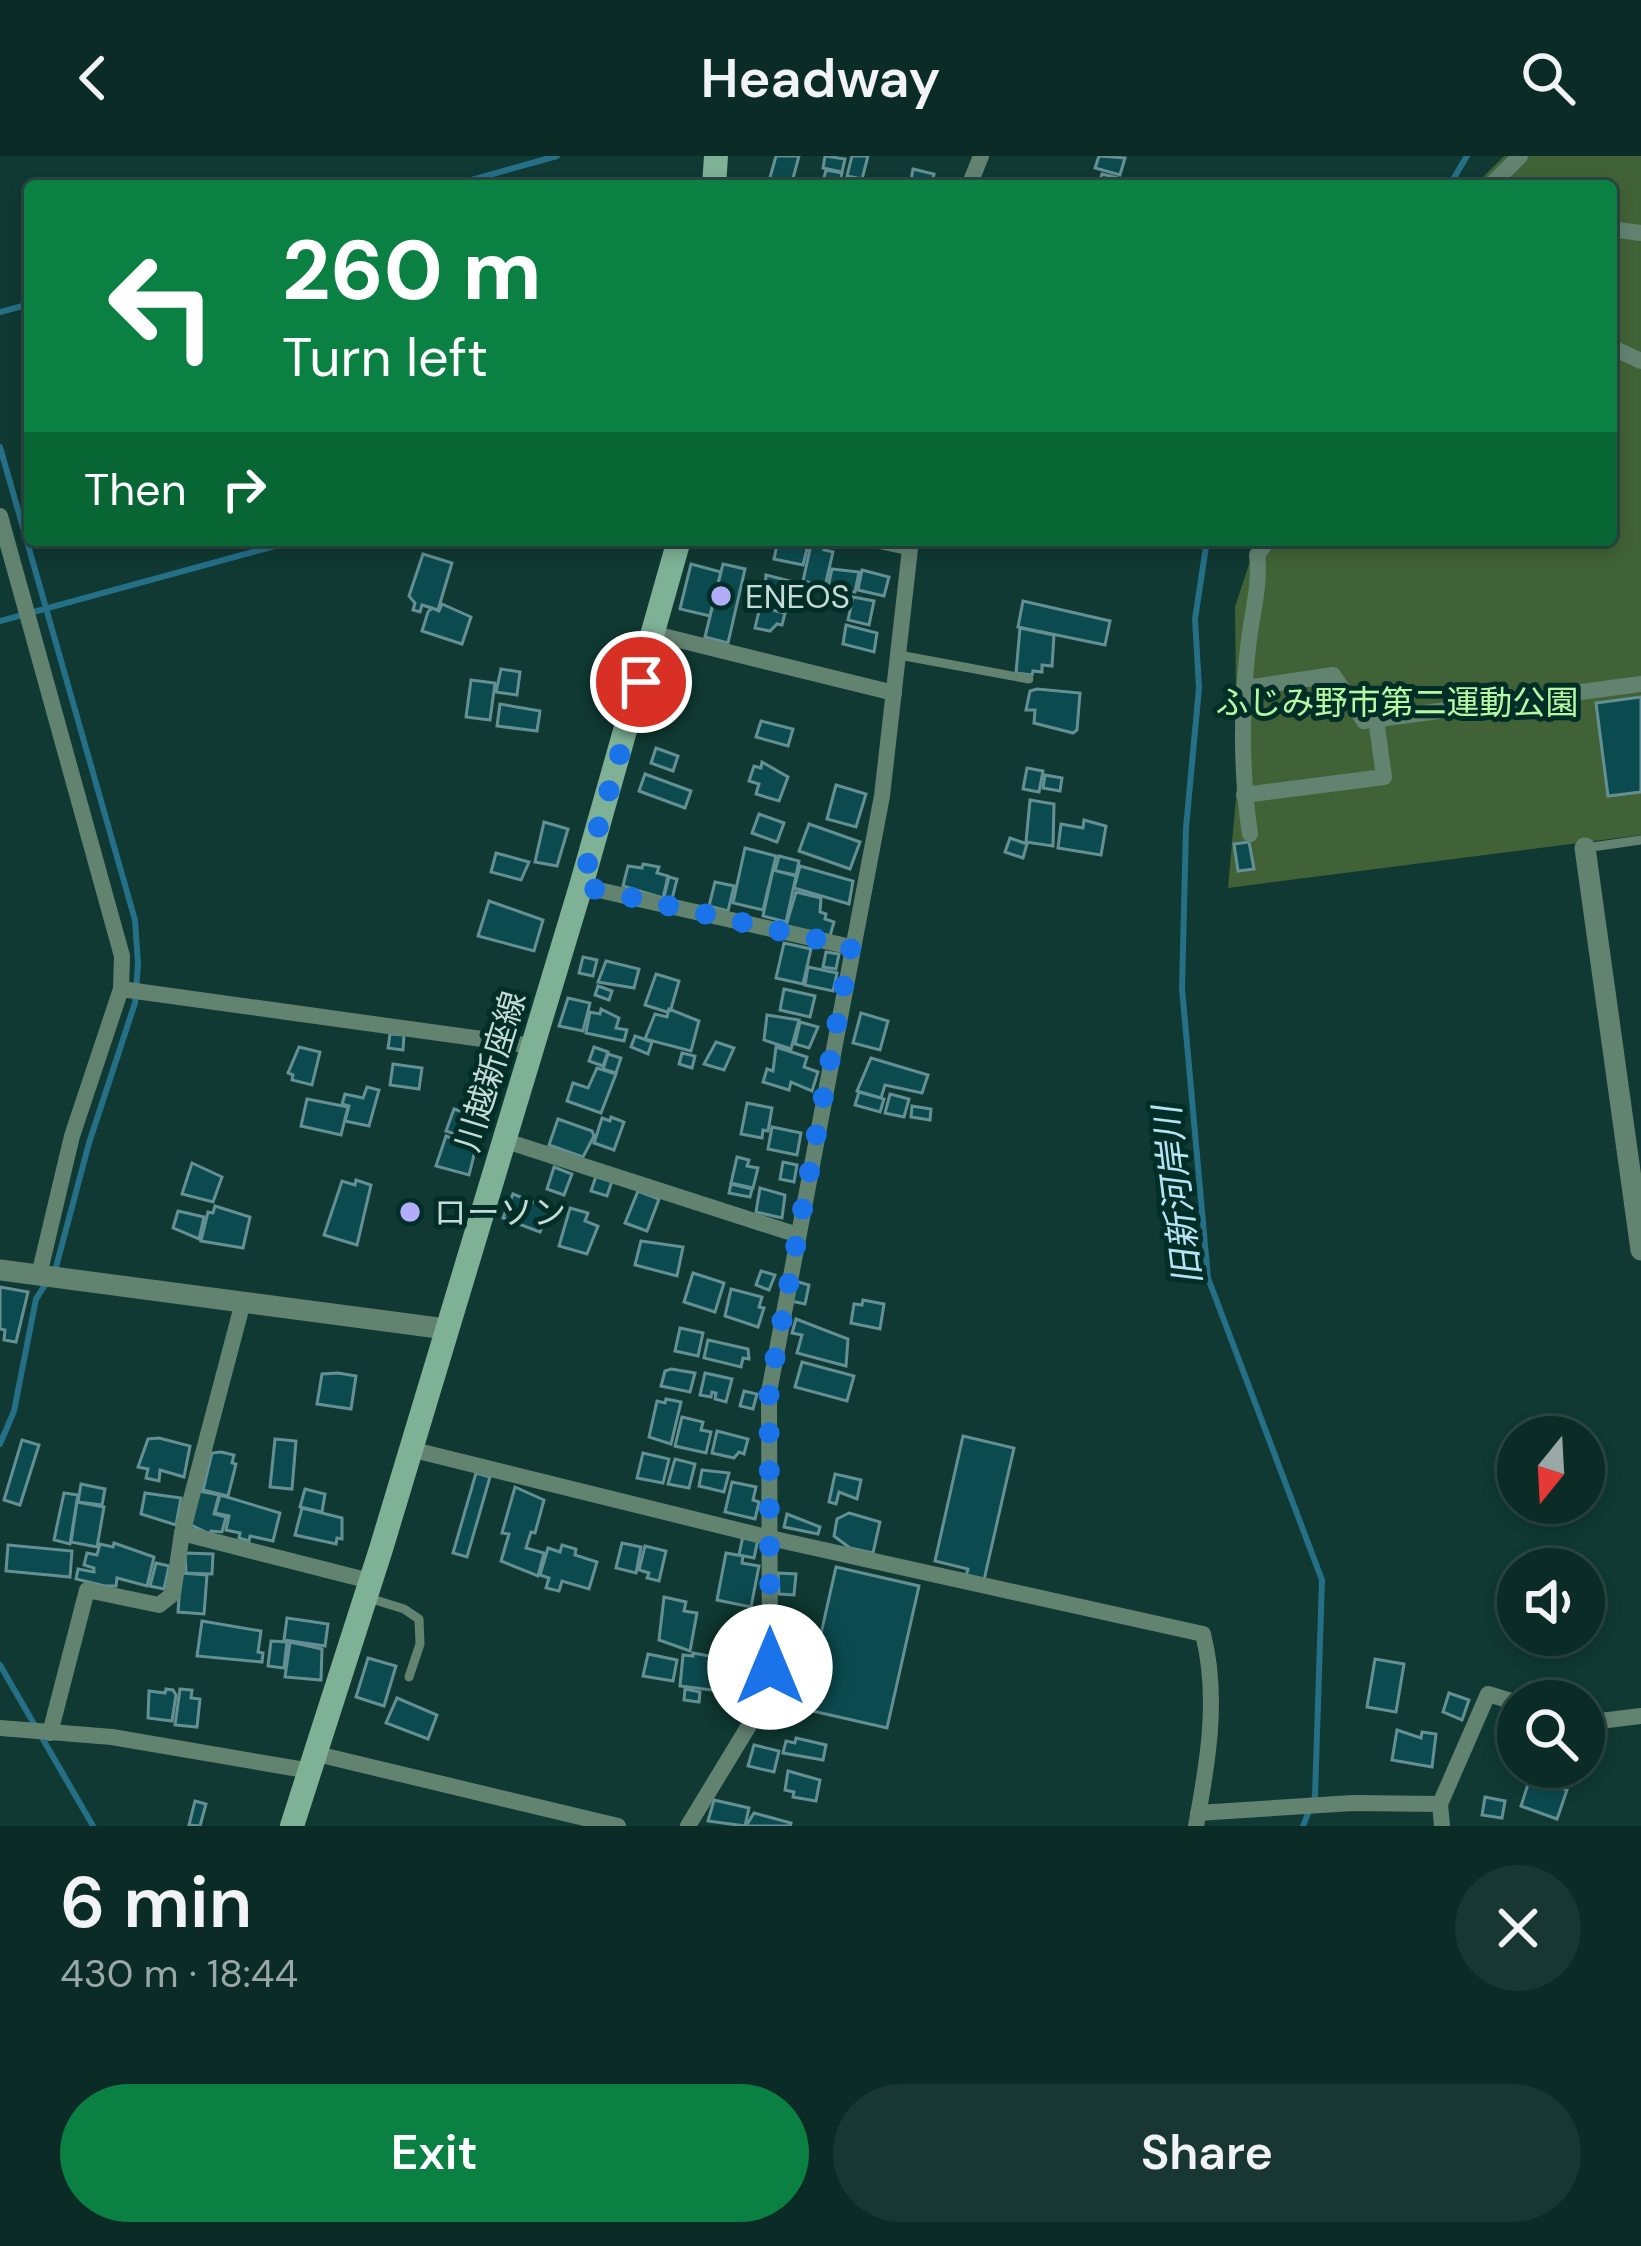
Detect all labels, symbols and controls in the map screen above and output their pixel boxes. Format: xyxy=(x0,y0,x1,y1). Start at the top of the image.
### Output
text: Headway xyxy=(701,43,940,114)
icon: back xyxy=(60,45,126,111)
icon: search xyxy=(1515,45,1581,111)
text: 260 m xyxy=(282,216,542,325)
icon: left xyxy=(84,228,240,384)
text: Turn left xyxy=(282,322,488,393)
icon: right xyxy=(211,456,277,522)
text: Then xyxy=(84,460,187,519)
place label: ENEOS xyxy=(745,575,850,618)
marker: ENEOS xyxy=(708,583,734,609)
pin xyxy=(590,631,692,733)
icon: arrive xyxy=(608,649,674,715)
park label: ふじみ野市第二運動公園 xyxy=(1216,681,1579,724)
street label: 川越新座線 xyxy=(446,986,535,1156)
water label: 旧新河岸川 xyxy=(1143,1100,1212,1288)
place label: ローソン xyxy=(434,1191,566,1234)
marker: ローソン xyxy=(397,1199,423,1225)
north arrow xyxy=(1497,1416,1605,1524)
map controls xyxy=(1497,1416,1605,1788)
button: sound xyxy=(1497,1548,1605,1656)
position arrow xyxy=(707,1604,833,1730)
button: search xyxy=(1497,1680,1605,1788)
text: 6 min xyxy=(60,1856,252,1949)
button: close xyxy=(1455,1865,1581,1991)
text: 430 m · 18:44 xyxy=(60,1948,298,1999)
button: Exit xyxy=(60,2084,809,2222)
button: Share xyxy=(833,2084,1581,2222)

